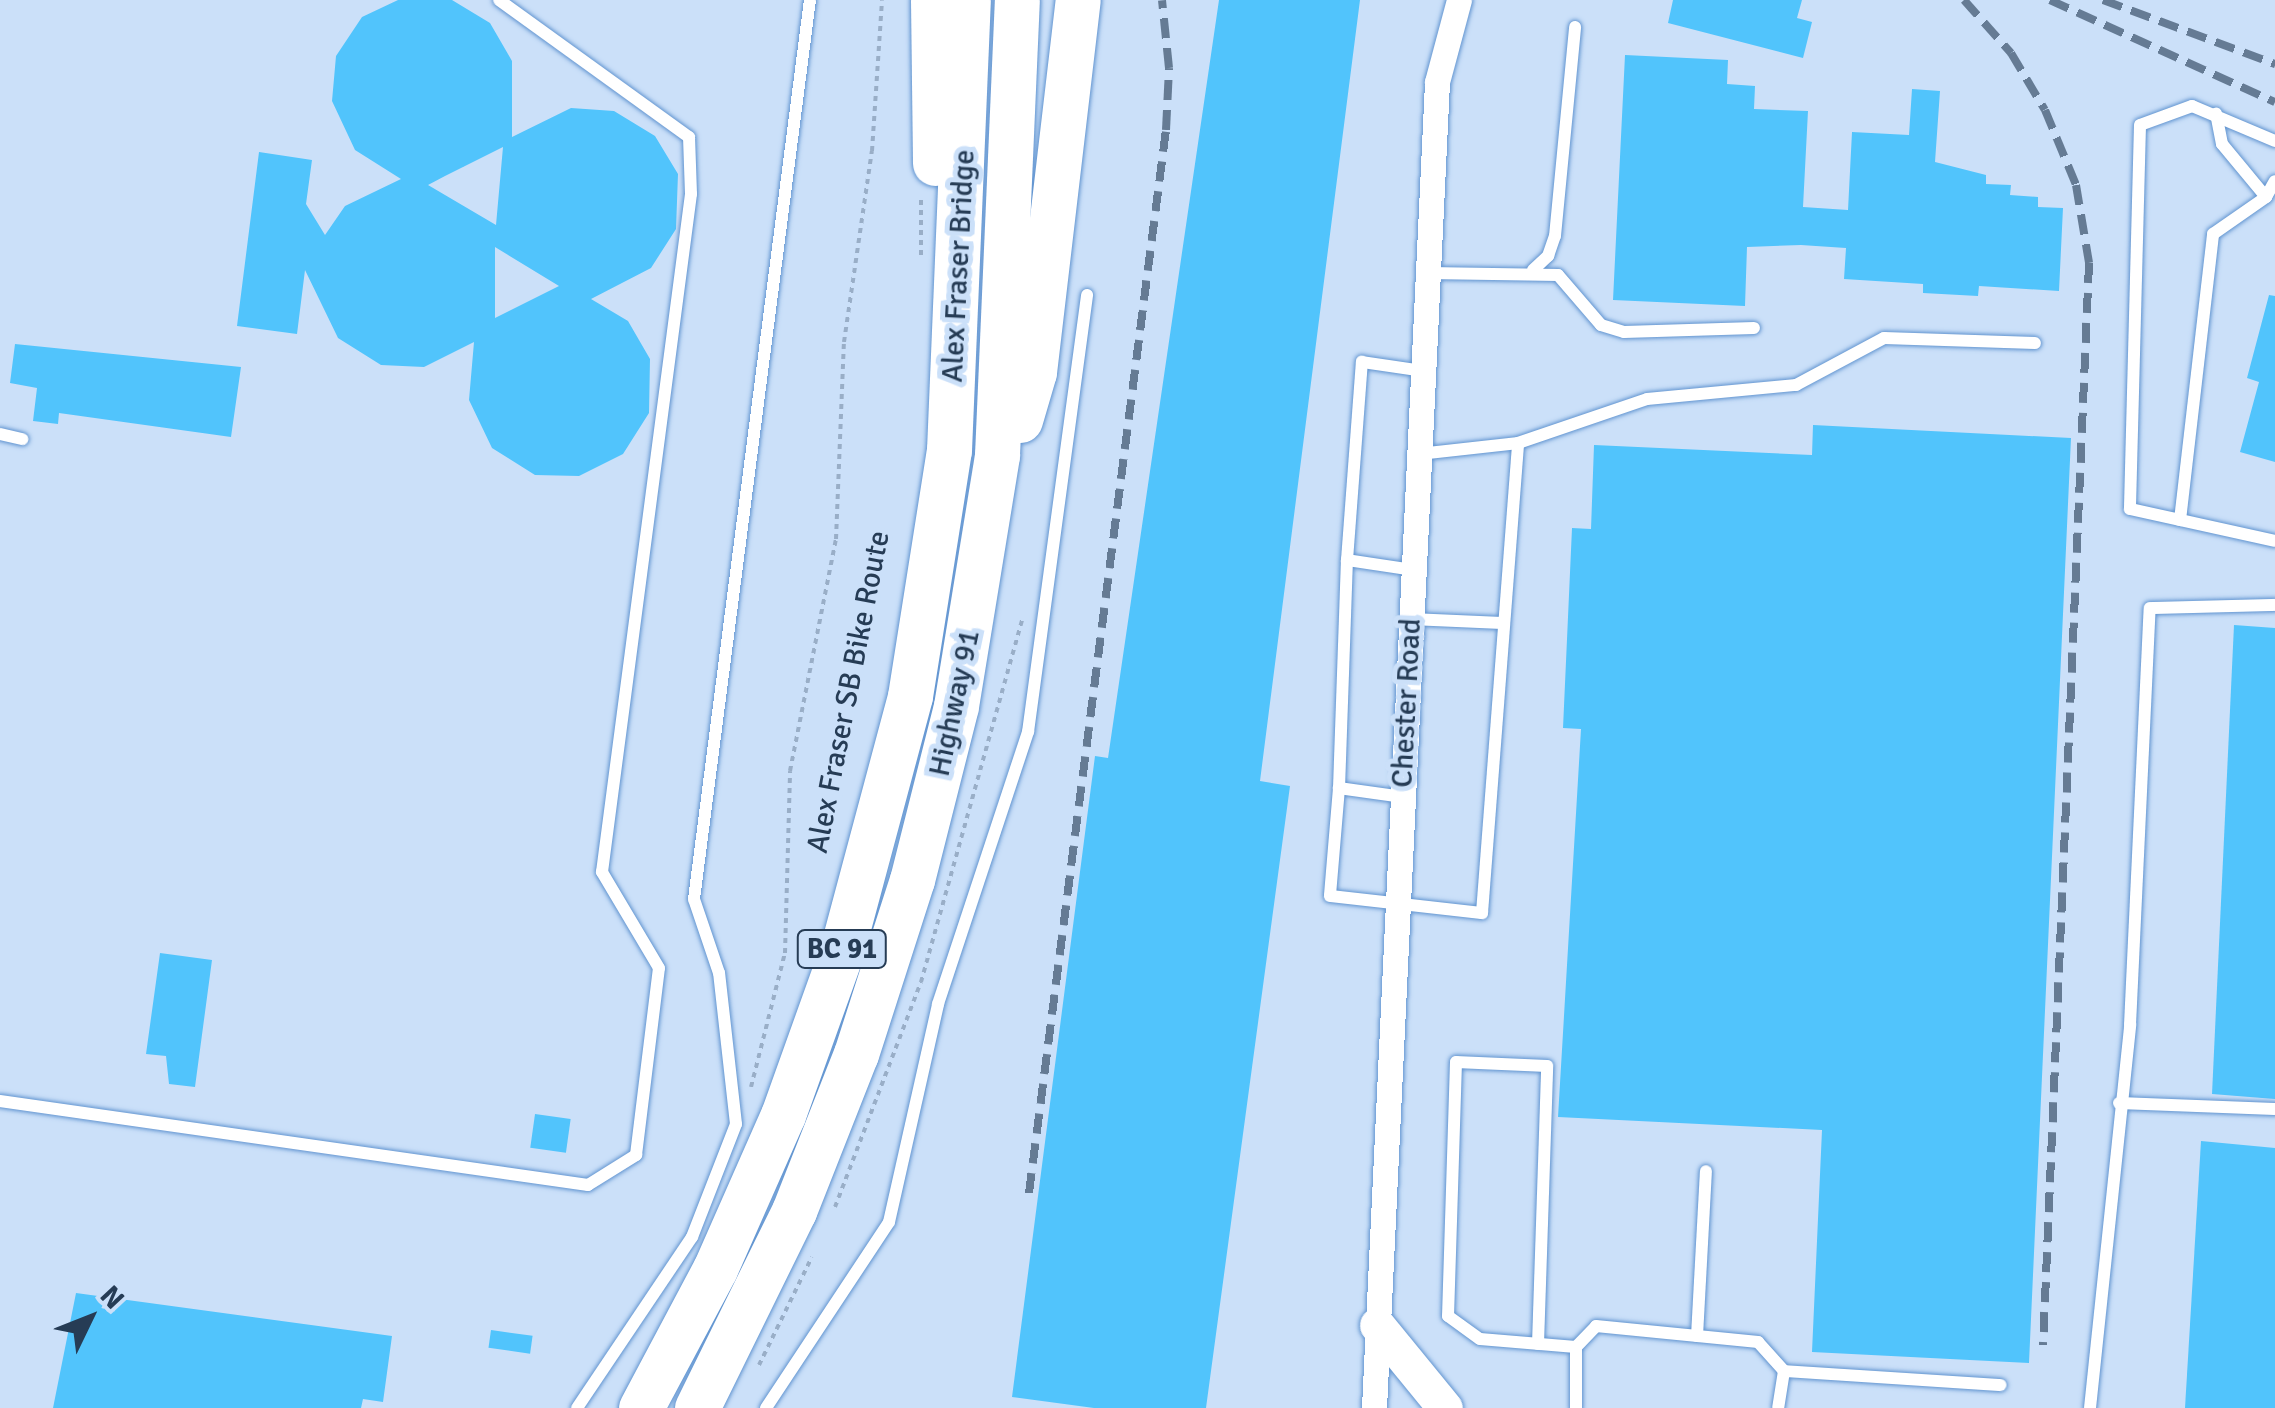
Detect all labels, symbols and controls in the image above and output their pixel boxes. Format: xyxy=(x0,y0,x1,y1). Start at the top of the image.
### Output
street label: Alex Fraser Bridge xyxy=(935,149,983,383)
street label: Alex Fraser SB Bike Route xyxy=(800,528,898,856)
street label: Chester Road xyxy=(1385,617,1429,789)
street label: Highway 91 xyxy=(922,626,988,780)
road number: BC 91 xyxy=(794,926,890,972)
north arrow xyxy=(40,1268,140,1368)
text: N xyxy=(93,1279,131,1316)

